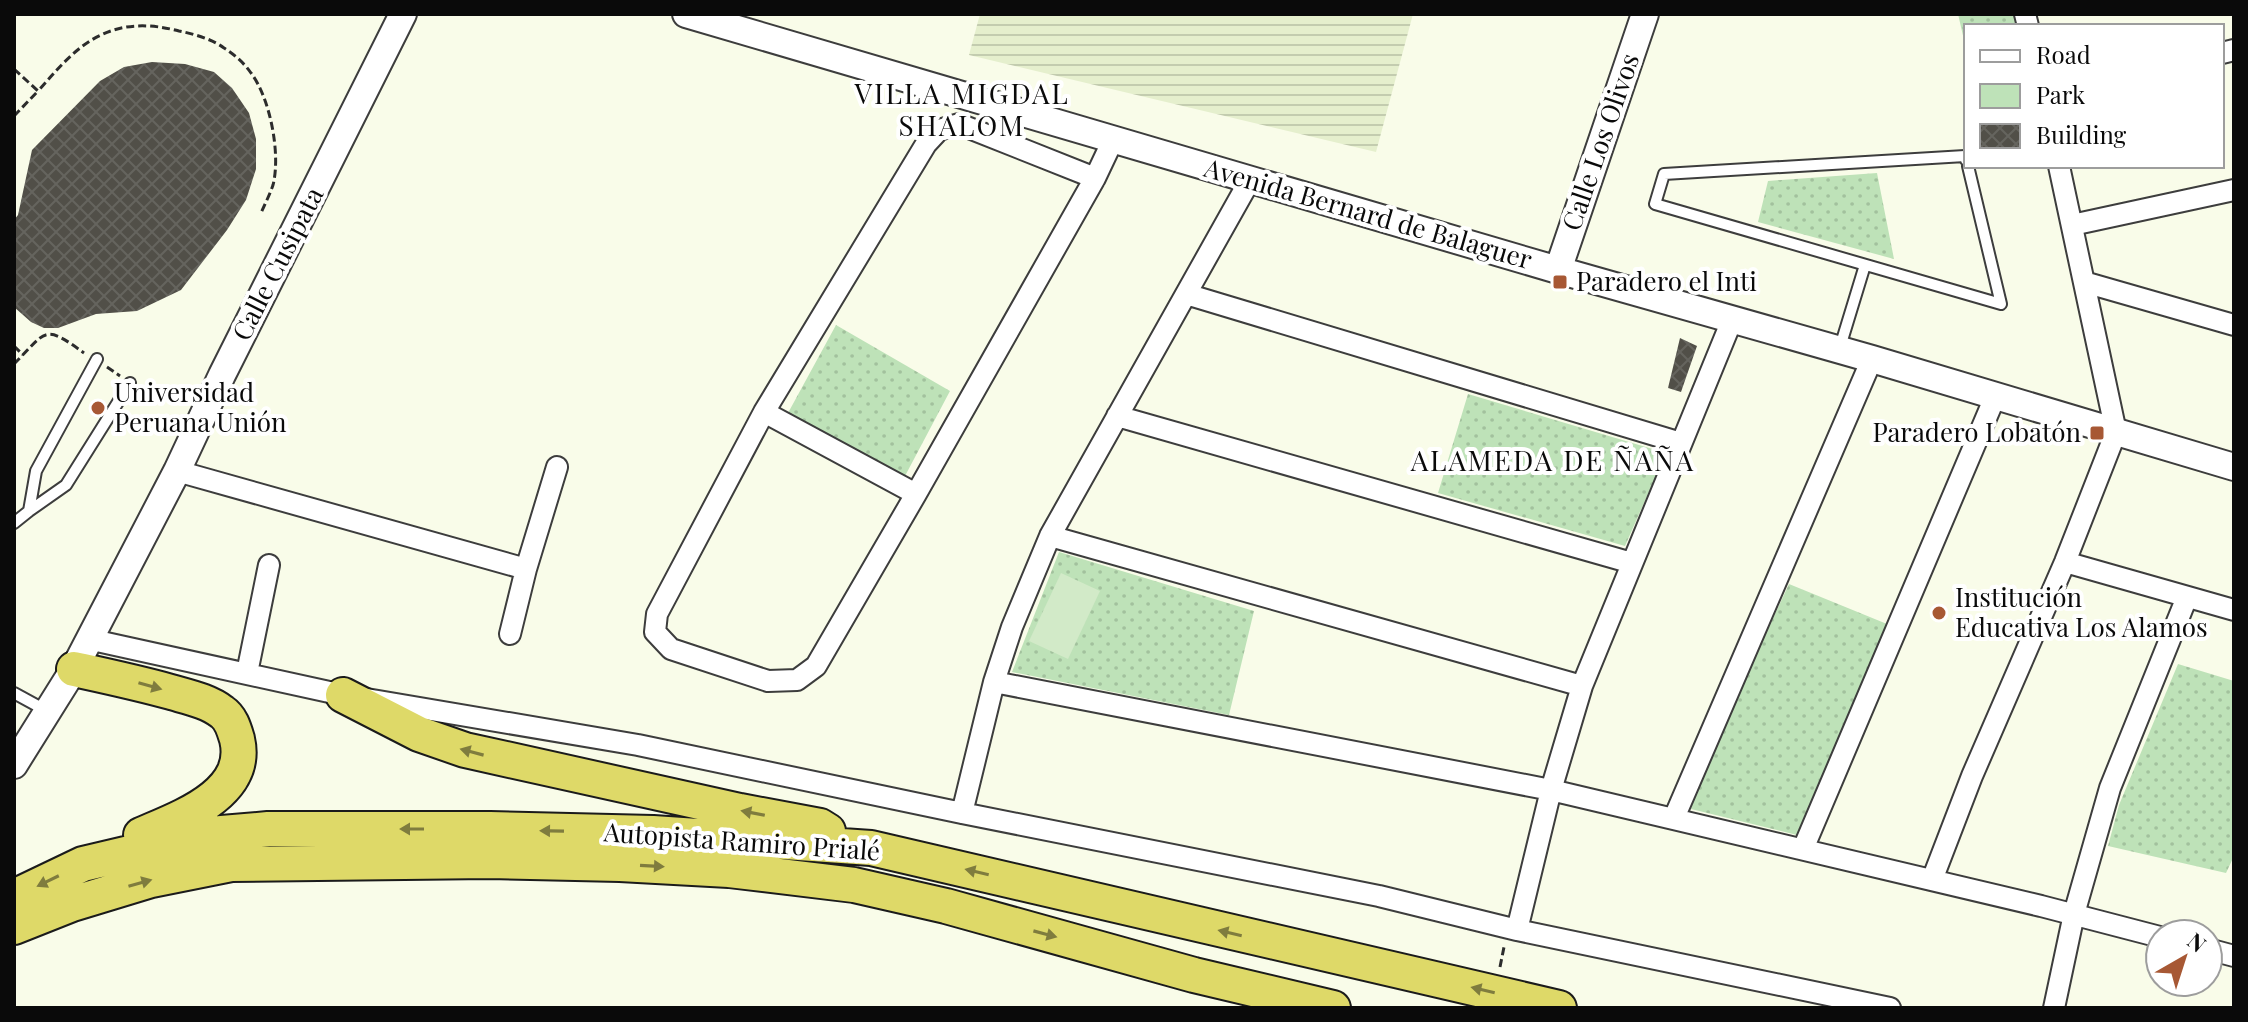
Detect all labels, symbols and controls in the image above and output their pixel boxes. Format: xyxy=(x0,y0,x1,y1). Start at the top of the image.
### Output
legend xyxy=(1964,24,2224,168)
text: Road xyxy=(2036,38,2091,70)
street label: Calle Los Olivos xyxy=(1553,48,1646,235)
district label: VILLA MIGDAL SHALOM xyxy=(853,74,1070,143)
text: Park xyxy=(2036,78,2086,110)
text: Building xyxy=(2036,118,2127,150)
street label: Avenida Bernard de Balaguer xyxy=(1200,149,1537,276)
street label: Calle Cusipata xyxy=(223,181,330,346)
place label: Paradero el Inti xyxy=(1576,263,1757,298)
marker: Paradero el Inti xyxy=(1551,273,1569,291)
place label: Universidad Peruana Unión xyxy=(114,374,287,439)
marker: Universidad Peruana Unión xyxy=(89,399,107,417)
place label: Paradero Lobatón xyxy=(1872,414,2081,449)
marker: Paradero Lobatón xyxy=(2088,424,2106,442)
district label: ALAMEDA DE ÑAÑA xyxy=(1410,441,1695,478)
place label: Institución Educativa Los Alamos xyxy=(1955,579,2208,644)
marker: Institución Educativa Los Alamos xyxy=(1930,604,1948,622)
one-way arrow xyxy=(138,680,162,693)
one-way arrow xyxy=(459,745,484,757)
one-way arrow xyxy=(740,807,765,819)
street label: Autopista Ramiro Prialé xyxy=(602,813,881,868)
one-way arrow xyxy=(399,823,424,835)
one-way arrow xyxy=(539,824,564,837)
one-way arrow xyxy=(640,860,665,873)
one-way arrow xyxy=(964,866,989,878)
one-way arrow xyxy=(36,874,59,888)
one-way arrow xyxy=(129,876,153,889)
north arrow xyxy=(2144,918,2224,998)
text: N xyxy=(2182,925,2213,958)
one-way arrow xyxy=(1217,926,1242,939)
one-way arrow xyxy=(1032,928,1057,940)
one-way arrow xyxy=(1471,984,1496,996)

